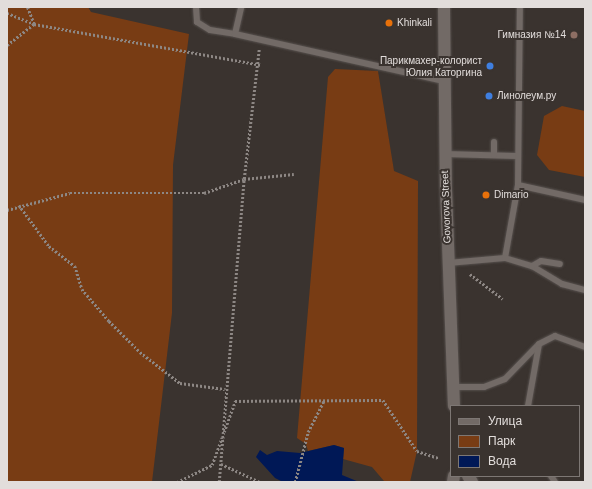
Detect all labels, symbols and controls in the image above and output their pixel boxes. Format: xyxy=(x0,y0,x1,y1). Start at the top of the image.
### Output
place label: Khinkali xyxy=(397,17,432,29)
marker: Khinkali xyxy=(384,18,394,28)
place label: Гимназия №14 xyxy=(497,29,566,41)
marker: Гимназия №14 xyxy=(569,30,579,40)
place label: Парикмахер-колорист Юлия Каторгина xyxy=(380,54,482,78)
marker: Парикмахер-колорист Юлия Каторгина xyxy=(485,61,495,71)
place label: Линолеум.ру xyxy=(497,90,556,102)
marker: Линолеум.ру xyxy=(484,91,494,101)
street label: Govorova Street xyxy=(439,170,453,244)
place label: Dimario xyxy=(494,189,528,201)
marker: Dimario xyxy=(481,190,491,200)
legend xyxy=(450,405,580,477)
text: Улица xyxy=(488,414,522,428)
text: Парк xyxy=(488,434,515,448)
text: Вода xyxy=(488,454,516,468)

